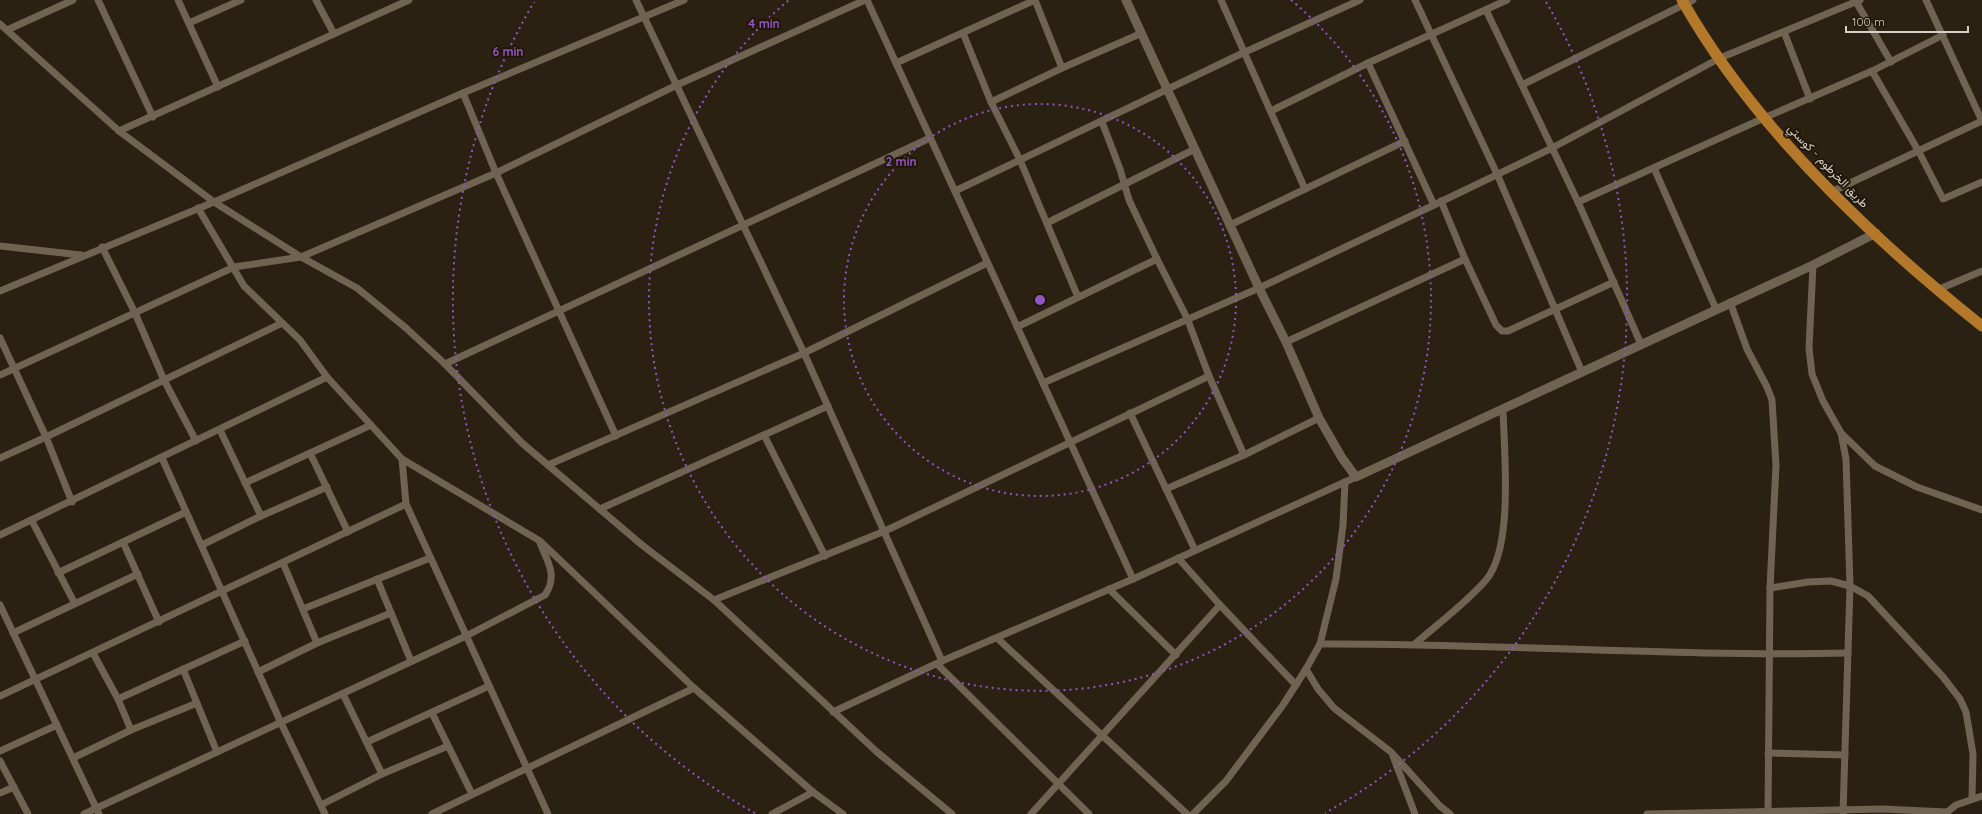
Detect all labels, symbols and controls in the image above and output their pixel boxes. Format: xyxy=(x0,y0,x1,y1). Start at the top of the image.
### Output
scale bar xyxy=(1846,8,1968,34)
text: 100 m xyxy=(1852,14,1885,29)
text: 4 min xyxy=(748,16,780,31)
text: 6 min xyxy=(492,44,524,59)
street label: طريق الخرطوم - كوستي xyxy=(1782,121,1872,213)
text: 2 min xyxy=(885,154,917,169)
centre of rings xyxy=(1033,293,1047,307)

